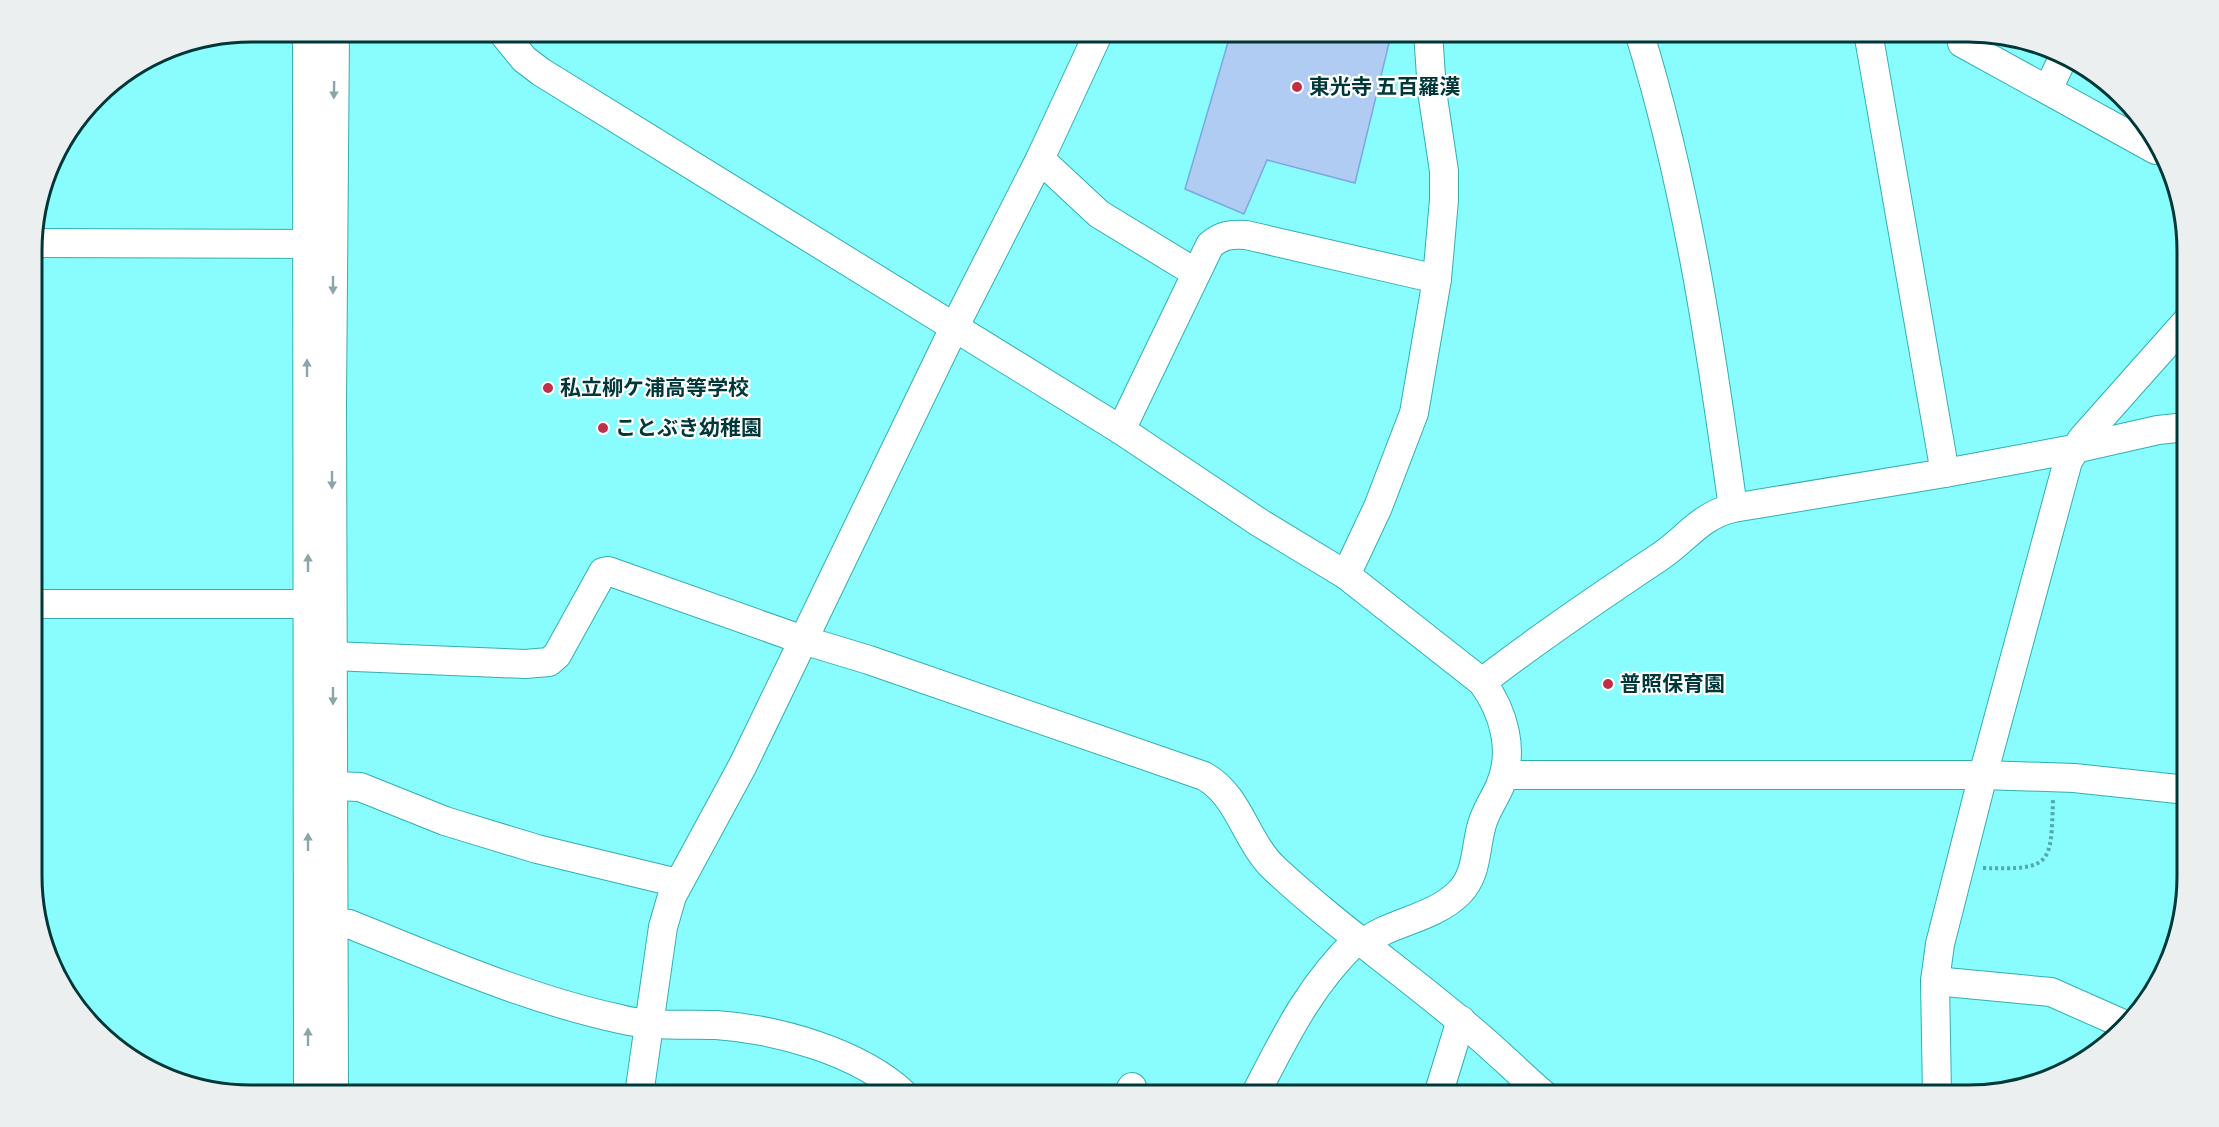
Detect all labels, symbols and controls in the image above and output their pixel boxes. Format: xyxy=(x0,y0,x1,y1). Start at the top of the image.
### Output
place label: 東光寺 五百羅漢 xyxy=(1309,69,1460,100)
one-way arrow xyxy=(330,80,339,99)
marker: 東光寺 五百羅漢 xyxy=(1290,80,1304,94)
one-way arrow xyxy=(328,275,338,294)
one-way arrow xyxy=(302,358,312,377)
place label: 私立柳ケ浦高等学校 xyxy=(560,370,749,401)
marker: 私立柳ケ浦高等学校 xyxy=(541,381,555,395)
place label: ことぶき幼稚園 xyxy=(615,410,762,441)
marker: ことぶき幼稚園 xyxy=(596,421,610,435)
one-way arrow xyxy=(327,470,337,489)
one-way arrow xyxy=(303,553,313,572)
place label: 普照保育園 xyxy=(1620,666,1725,697)
marker: 普照保育園 xyxy=(1601,677,1615,691)
one-way arrow xyxy=(328,686,337,705)
one-way arrow xyxy=(303,832,313,851)
one-way arrow xyxy=(303,1027,313,1046)

